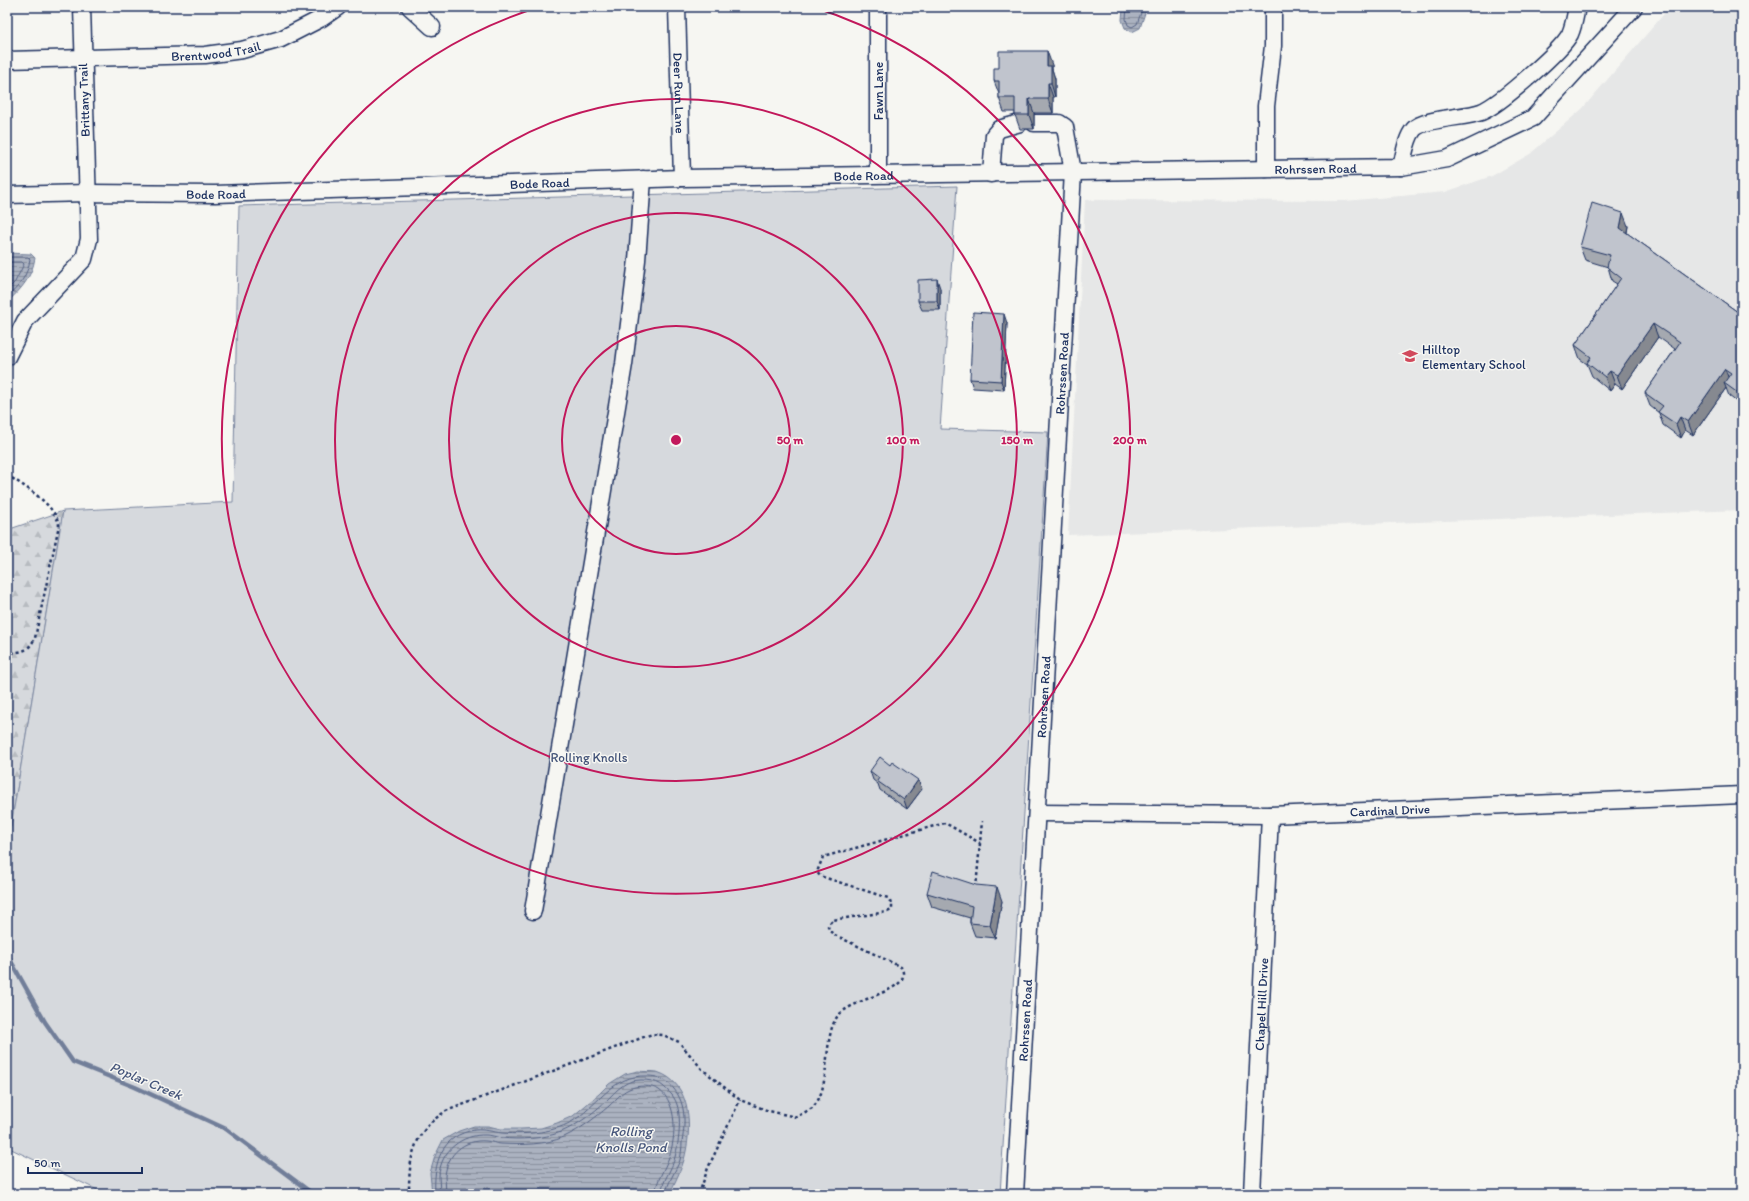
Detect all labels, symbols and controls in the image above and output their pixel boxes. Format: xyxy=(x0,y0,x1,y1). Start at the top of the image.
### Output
street label: Brentwood Trail xyxy=(171,38,262,63)
street label: Deer Run Lane xyxy=(671,52,688,134)
street label: Fawn Lane xyxy=(871,62,886,120)
street label: Brittany Trail xyxy=(75,63,93,137)
street label: Rohrssen Road xyxy=(1274,160,1357,176)
street label: Bode Road xyxy=(834,167,894,183)
street label: Bode Road xyxy=(510,174,570,191)
street label: Bode Road xyxy=(186,185,246,202)
street label: Rohrssen Road xyxy=(1052,332,1071,415)
place label: Hilltop Elementary School xyxy=(1422,342,1526,372)
school or university icon: Hilltop Elementary School xyxy=(1401,347,1419,365)
centre of rings xyxy=(669,433,683,447)
text: 50 m xyxy=(777,433,804,447)
text: 100 m xyxy=(886,433,920,447)
text: 150 m xyxy=(1001,433,1034,447)
text: 200 m xyxy=(1113,433,1148,447)
street label: Rohrssen Road xyxy=(1033,655,1053,738)
park label: Rolling Knolls xyxy=(550,750,628,765)
street label: Cardinal Drive xyxy=(1349,801,1430,819)
street label: Chapel Hill Drive xyxy=(1251,957,1271,1051)
street label: Rohrssen Road xyxy=(1015,979,1035,1062)
water label: Poplar Creek xyxy=(107,1058,185,1104)
water label: Rolling Knolls Pond xyxy=(595,1123,668,1156)
scale bar xyxy=(28,1149,142,1175)
text: 50 m xyxy=(34,1156,60,1170)

